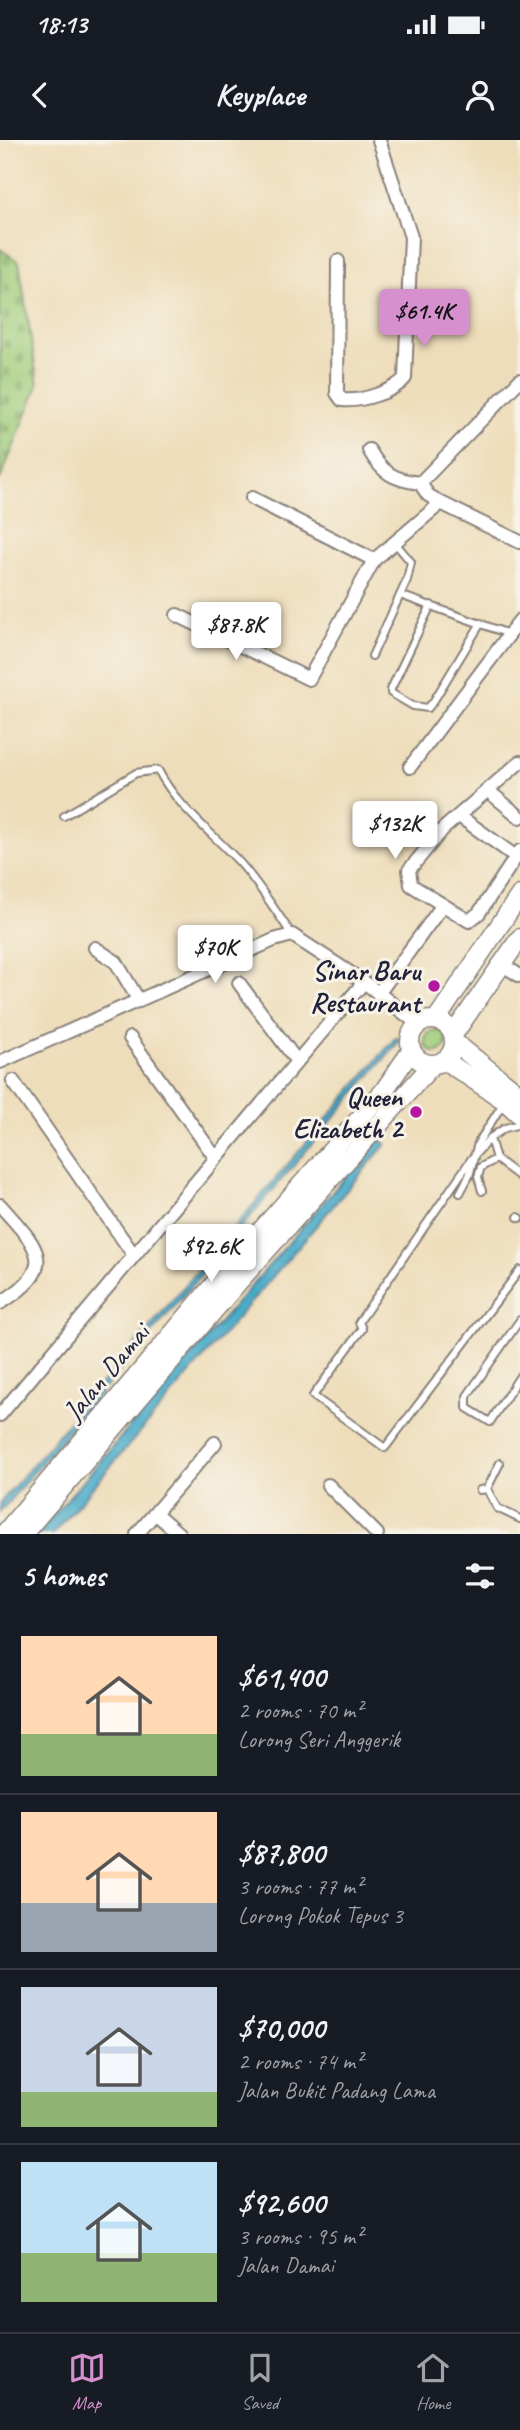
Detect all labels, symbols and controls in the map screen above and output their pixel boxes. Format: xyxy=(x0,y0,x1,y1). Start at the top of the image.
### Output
text: 18:13 xyxy=(35,8,87,41)
text: Keyplace xyxy=(215,74,305,115)
icon: back xyxy=(21,76,59,114)
icon: person xyxy=(461,76,499,114)
pin: $61.4K xyxy=(367,290,481,349)
text: $61.4K xyxy=(395,297,453,326)
pin: $87.8K xyxy=(179,602,293,662)
text: $87.8K xyxy=(207,610,265,639)
pin: $132K xyxy=(346,802,444,861)
text: $132K xyxy=(368,809,422,838)
pin: $70K xyxy=(174,926,256,985)
text: $70K xyxy=(194,933,236,962)
place label: Sinar Baru Restaurant xyxy=(310,953,424,1020)
marker: Sinar Baru Restaurant xyxy=(426,978,442,994)
place label: Queen Elizabeth 2 xyxy=(293,1079,404,1146)
marker: Queen Elizabeth 2 xyxy=(408,1104,424,1120)
pin: $92.6K xyxy=(154,1224,268,1284)
text: $92.6K xyxy=(182,1232,240,1261)
street label: Jalan Damai xyxy=(54,1313,159,1429)
text: 5 homes xyxy=(21,1557,105,1595)
icon: filters xyxy=(461,1557,499,1595)
text: $61,400 xyxy=(238,1658,326,1696)
icon: home xyxy=(77,1664,161,1748)
text: 2 rooms · 70 m² xyxy=(238,1696,362,1725)
text: Lorong Seri Anggerik xyxy=(238,1725,400,1754)
text: $87,800 xyxy=(238,1834,325,1872)
icon: home xyxy=(77,1840,161,1924)
text: 3 rooms · 77 m² xyxy=(238,1872,362,1901)
text: Lorong Pokok Tepus 3 xyxy=(238,1901,403,1930)
text: $70,000 xyxy=(238,2009,325,2047)
icon: home xyxy=(77,2015,161,2099)
text: 2 rooms · 74 m² xyxy=(238,2047,362,2076)
text: Jalan Bukit Padang Lama xyxy=(238,2076,435,2105)
text: $92,600 xyxy=(238,2184,325,2222)
icon: home xyxy=(77,2190,161,2274)
text: 3 rooms · 95 m² xyxy=(238,2222,362,2251)
text: Jalan Damai xyxy=(238,2251,334,2280)
tab: Map xyxy=(68,2349,106,2415)
tab: Saved xyxy=(241,2349,279,2415)
tab: Home xyxy=(414,2349,452,2415)

